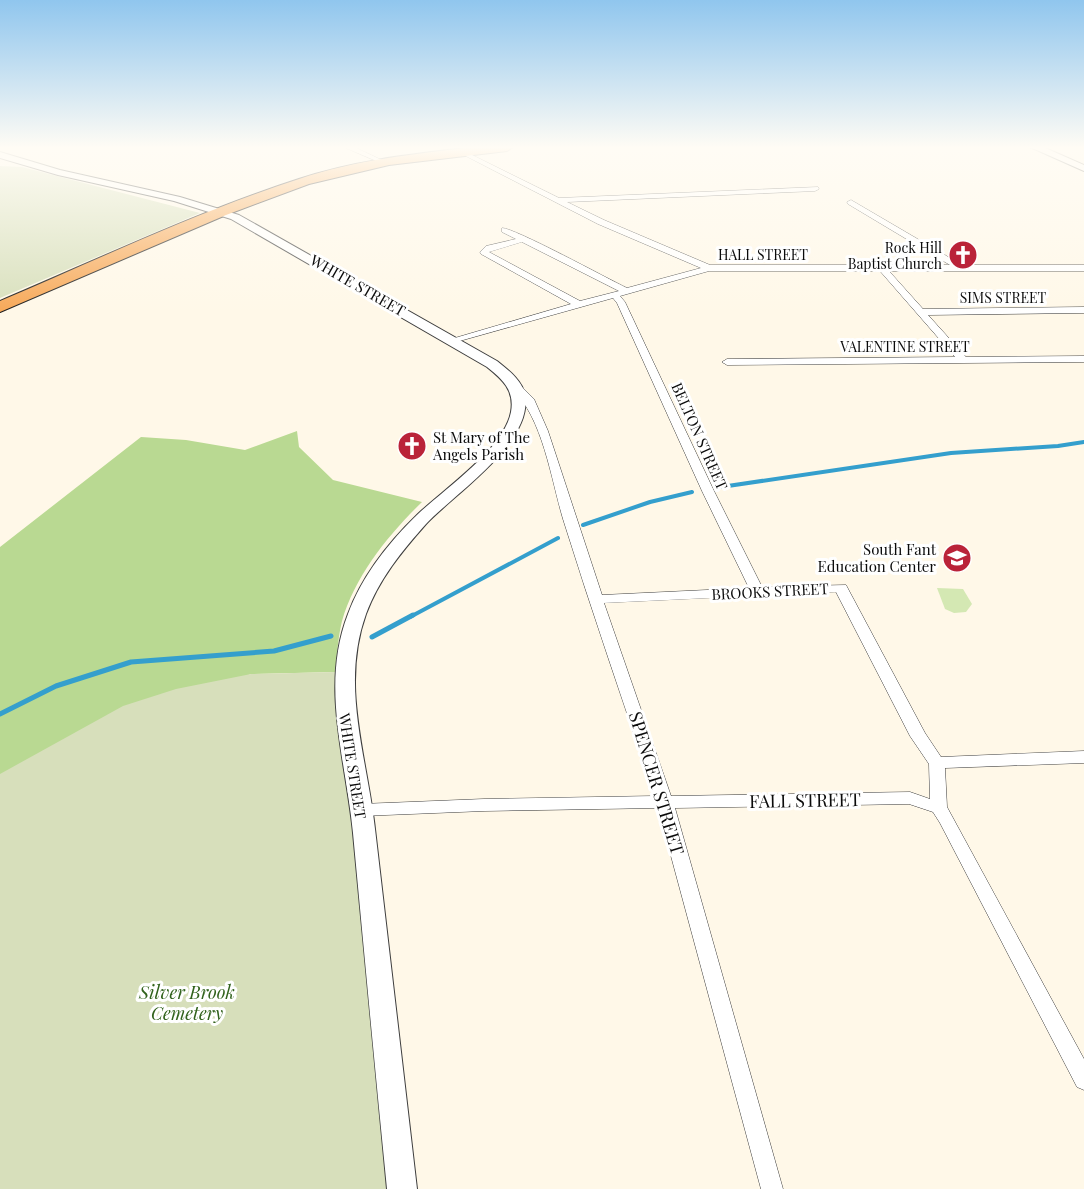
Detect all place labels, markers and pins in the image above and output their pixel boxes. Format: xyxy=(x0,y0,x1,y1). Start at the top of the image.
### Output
place label: Rock Hill Baptist Church xyxy=(848,238,943,273)
church icon: Rock Hill Baptist Church xyxy=(947,239,979,271)
place label: St Mary of The Angels Parish xyxy=(432,427,530,464)
church icon: St Mary of The Angels Parish xyxy=(396,430,428,462)
place label: South Fant Education Center xyxy=(818,539,937,576)
school or university icon: South Fant Education Center xyxy=(941,542,973,574)

